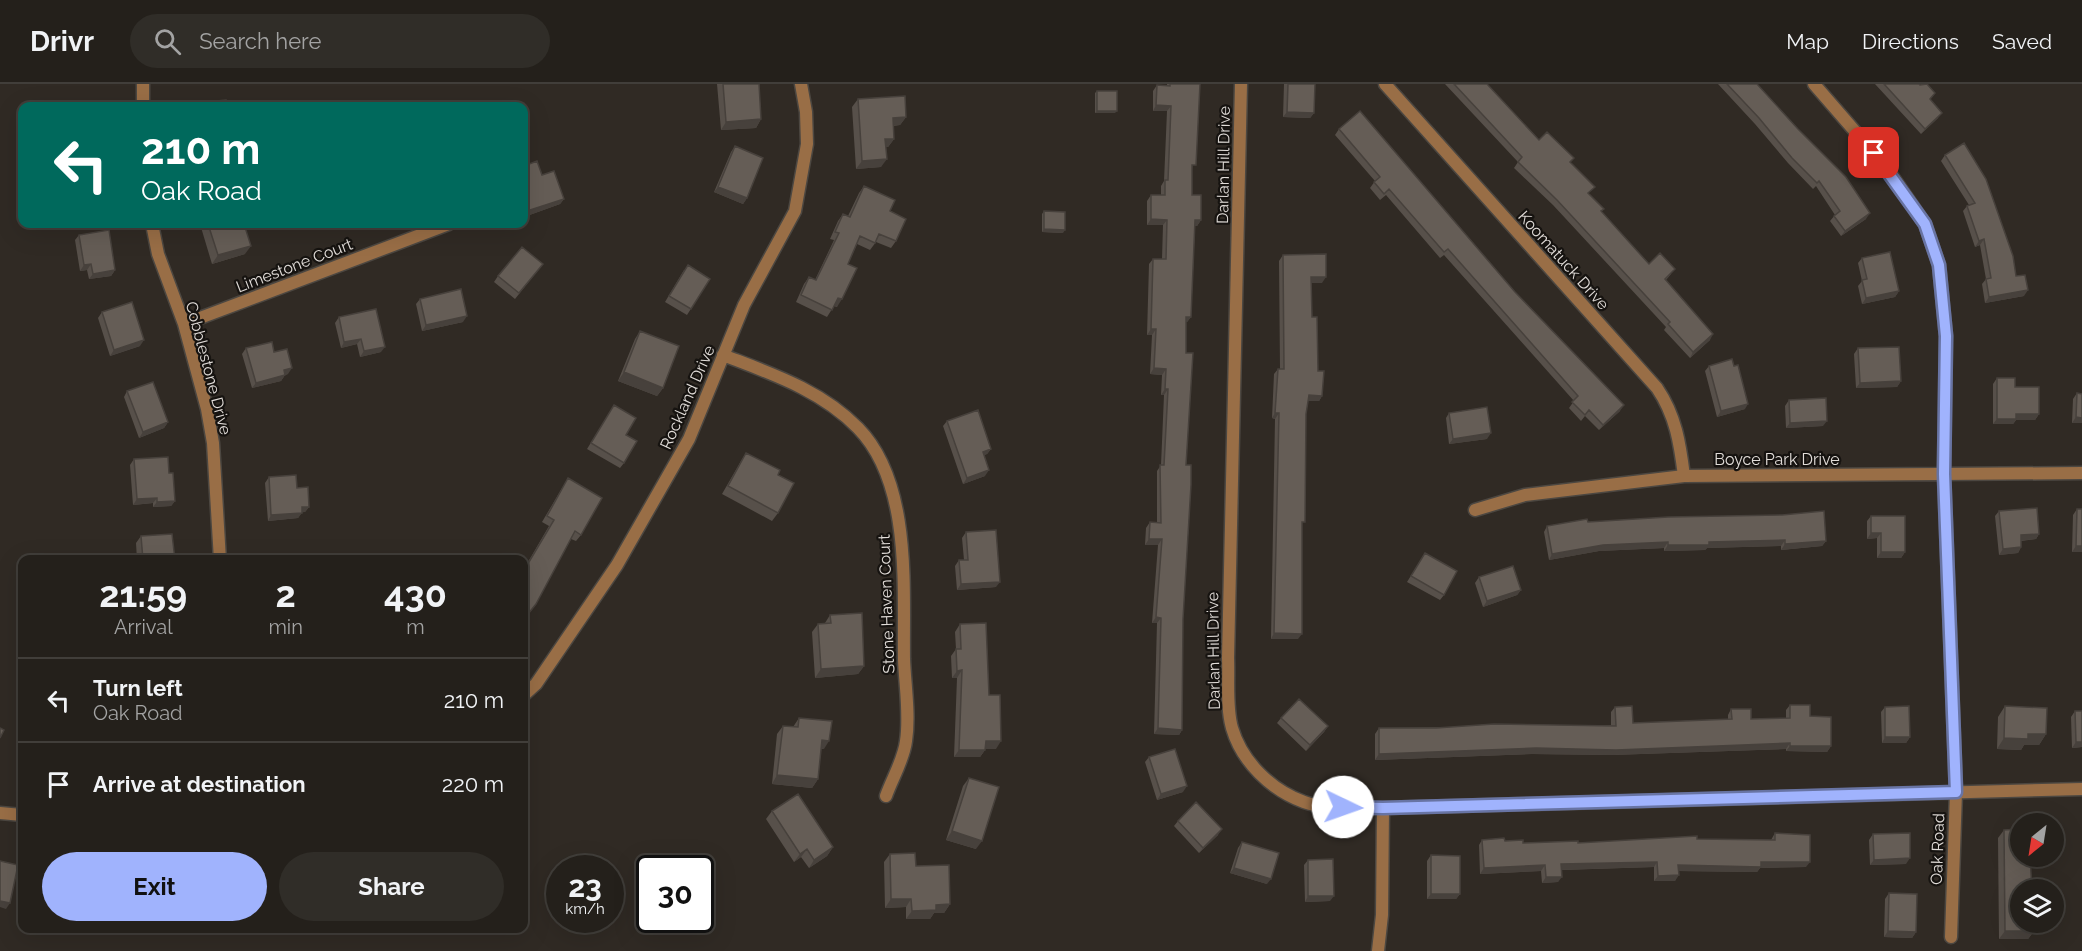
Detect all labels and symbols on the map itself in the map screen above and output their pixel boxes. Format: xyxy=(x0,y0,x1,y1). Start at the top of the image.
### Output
street label: Darlan Hill Drive xyxy=(1213,106,1234,224)
pin xyxy=(1848,127,1899,178)
street label: Koomatuck Drive xyxy=(1514,207,1613,314)
street label: Limestone Court xyxy=(233,234,356,296)
street label: Cobblestone Drive xyxy=(182,299,235,437)
street label: Rockland Drive xyxy=(656,342,719,452)
street label: Boyce Park Drive xyxy=(1714,450,1840,469)
street label: Stone Haven Court xyxy=(875,533,898,674)
street label: Darlan Hill Drive xyxy=(1203,592,1224,710)
position arrow xyxy=(1311,775,1375,839)
street label: Oak Road xyxy=(1927,813,1948,885)
north arrow xyxy=(2010,813,2064,867)
speed limit sign: 30 xyxy=(636,855,714,933)

